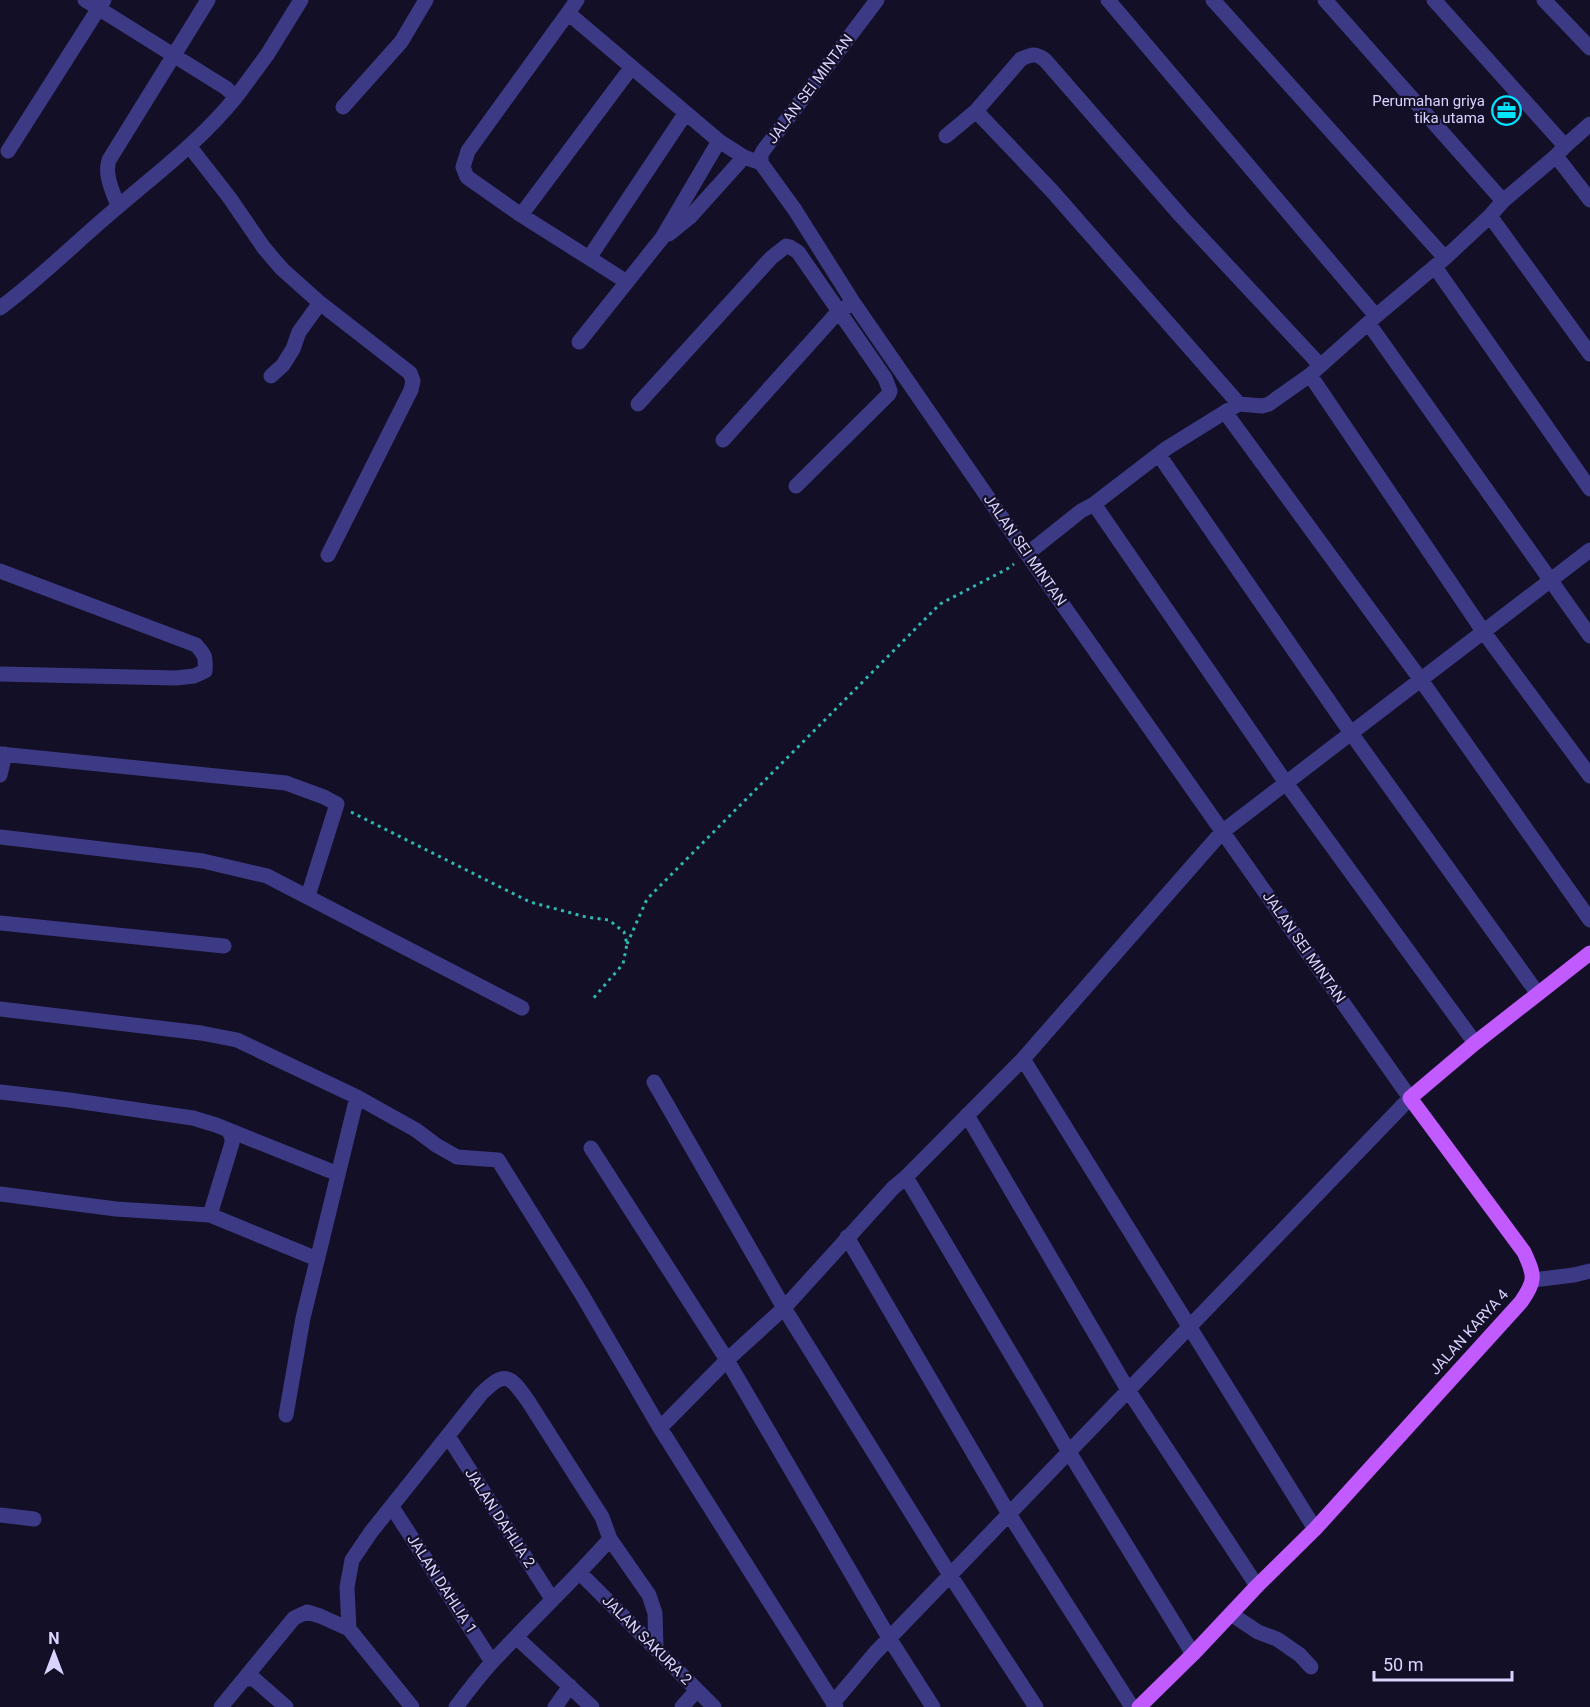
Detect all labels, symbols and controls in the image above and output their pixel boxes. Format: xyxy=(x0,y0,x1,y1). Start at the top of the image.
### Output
street label: JALAN SEI MINTAN xyxy=(763,31,857,147)
place label: Perumahan griya tika utama xyxy=(1372,92,1485,127)
office icon: Perumahan griya tika utama xyxy=(1490,94,1522,126)
street label: JALAN SEI MINTAN xyxy=(980,491,1070,609)
street label: JALAN SEI MINTAN xyxy=(1259,888,1349,1006)
street label: JALAN KARYA 4 xyxy=(1426,1285,1512,1378)
street label: JALAN DAHLIA 2 xyxy=(461,1465,539,1571)
street label: JALAN DAHLIA 1 xyxy=(403,1531,481,1637)
street label: JALAN SAKURA 2 xyxy=(598,1591,696,1689)
north arrow xyxy=(24,1623,84,1683)
text: N xyxy=(48,1629,60,1648)
scale bar xyxy=(1374,1644,1512,1682)
text: 50 m xyxy=(1383,1654,1423,1675)

